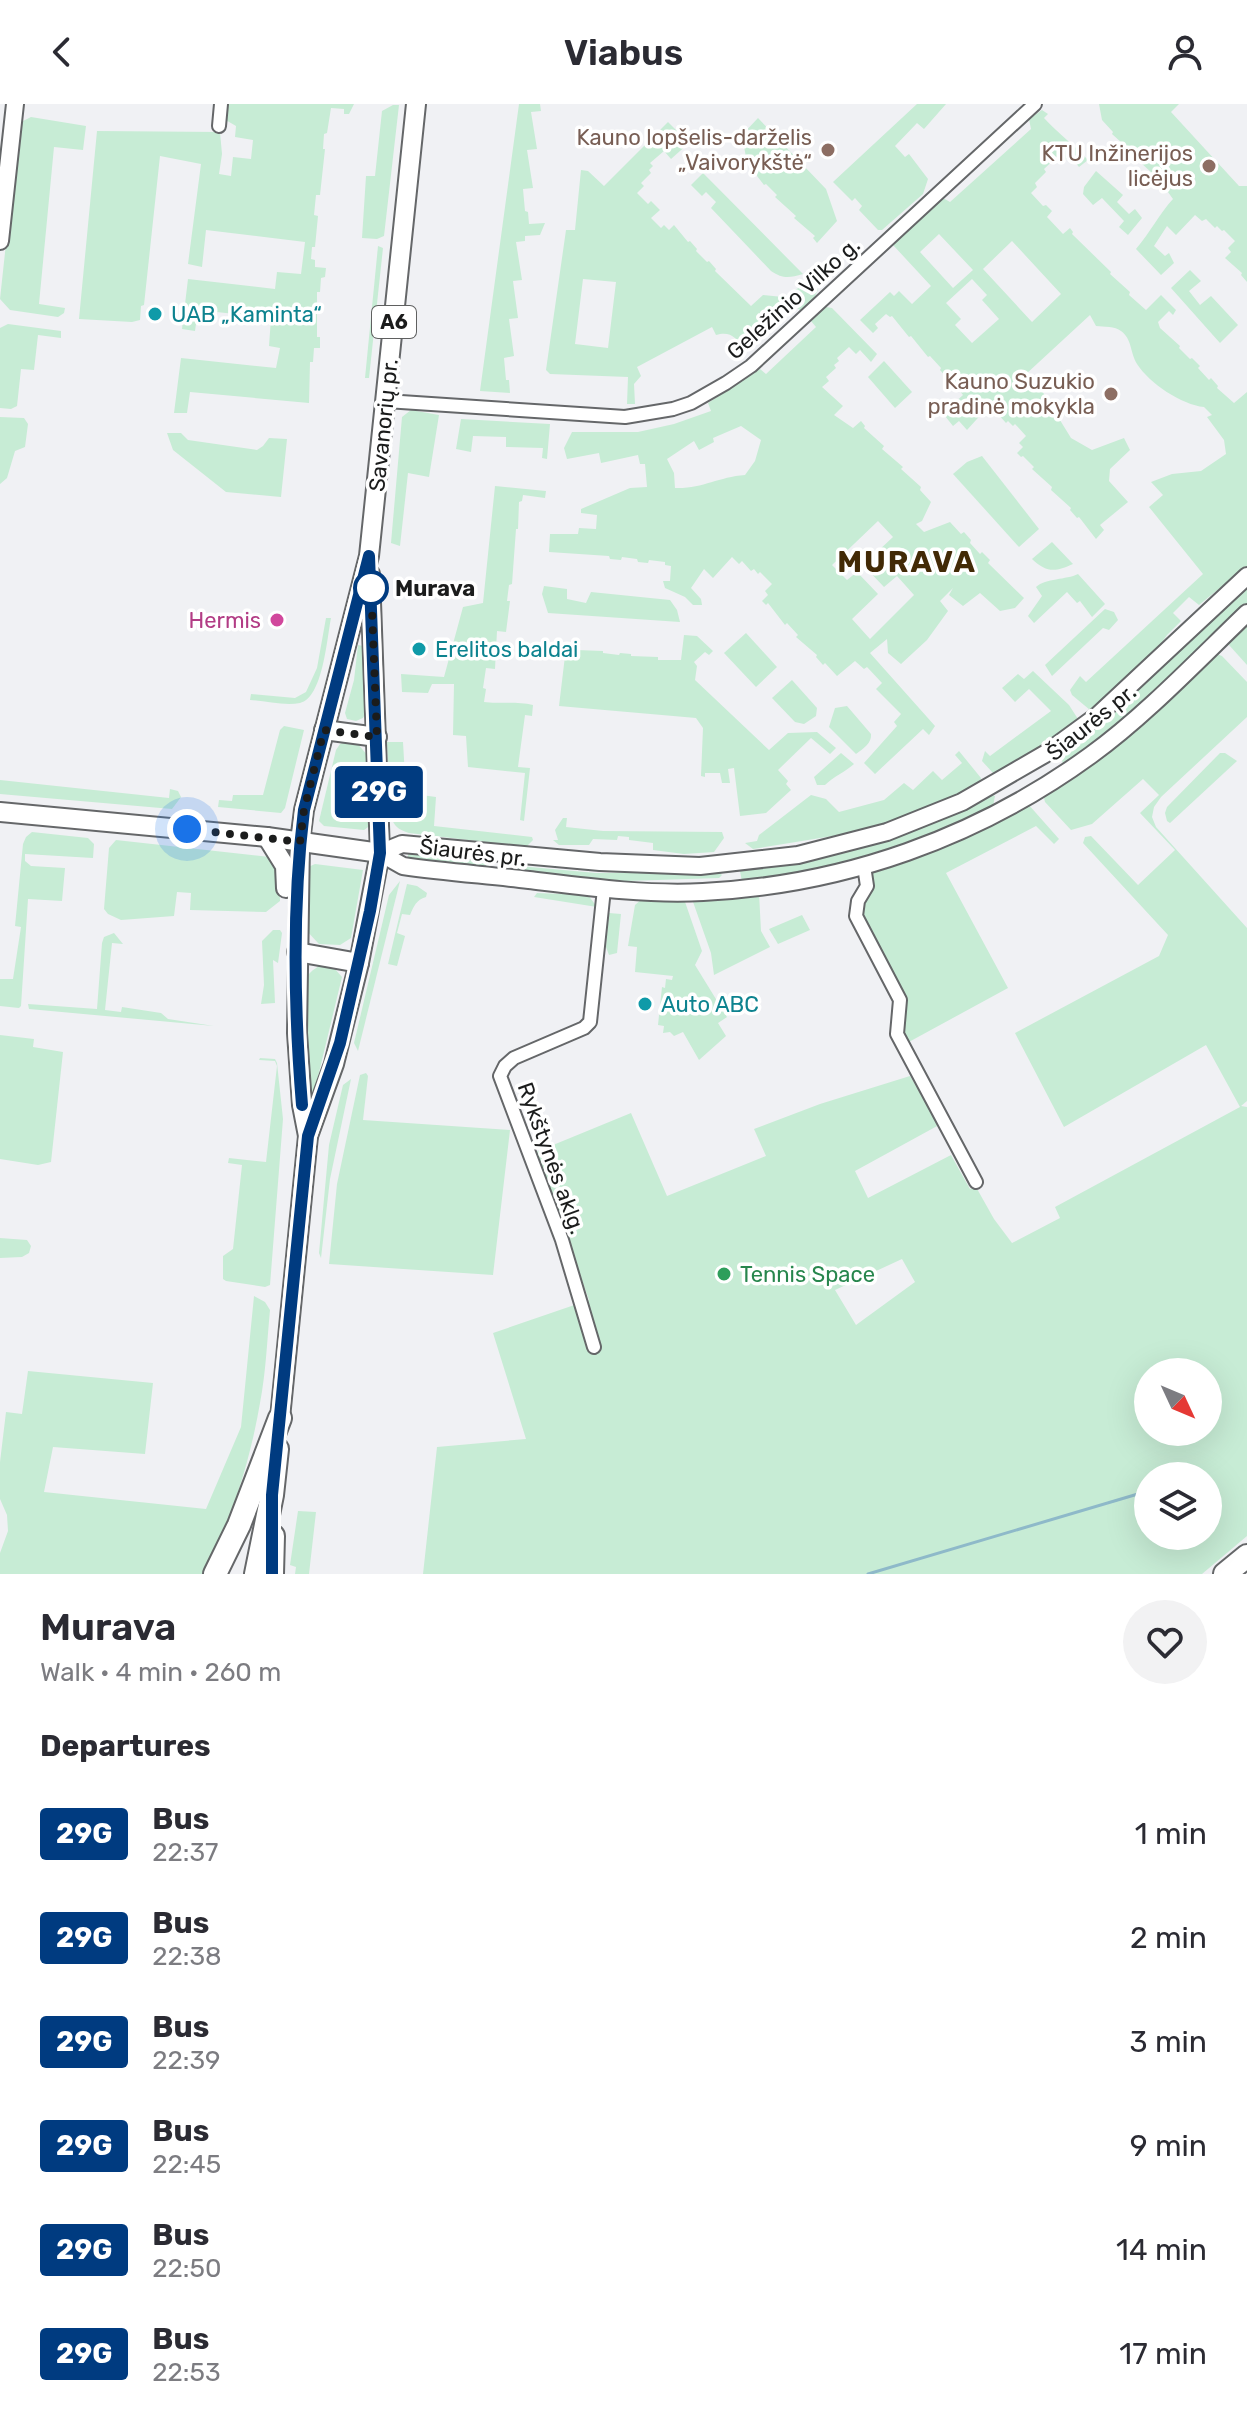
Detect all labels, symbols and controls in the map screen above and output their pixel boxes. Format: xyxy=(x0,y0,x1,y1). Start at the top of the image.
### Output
icon: back xyxy=(40,30,84,74)
icon: person xyxy=(1163,30,1207,74)
text: Viabus xyxy=(564,31,683,74)
place label: Kauno lopšelis-darželis „Vaivorykštė“ xyxy=(576,124,812,176)
place label: KTU Inžinerijos licėjus xyxy=(1042,140,1193,192)
marker: Kauno lopšelis-darželis „Vaivorykštė“ xyxy=(819,141,837,159)
marker: KTU Inžinerijos licėjus xyxy=(1200,157,1218,175)
street label: Geležinio Vilko g. xyxy=(721,231,866,365)
place label: UAB „Kaminta“ xyxy=(171,301,322,328)
marker: UAB „Kaminta“ xyxy=(146,305,164,323)
road number: A6 xyxy=(372,306,416,338)
street label: Savanorių pr. xyxy=(363,357,404,493)
place label: Kauno Suzukio pradinė mokykla xyxy=(928,368,1095,420)
marker: Kauno Suzukio pradinė mokykla xyxy=(1102,385,1120,403)
district label: MURAVA xyxy=(837,544,977,580)
marker: Murava xyxy=(354,571,388,605)
place label: Murava xyxy=(395,575,475,602)
place label: Hermis xyxy=(189,607,261,634)
marker: Hermis xyxy=(268,611,286,629)
place label: Erelitos baldai xyxy=(435,636,578,663)
marker: Erelitos baldai xyxy=(410,640,428,658)
street label: Šiaurės pr. xyxy=(1041,678,1142,767)
line badge: 29G xyxy=(333,766,425,818)
text: 29G xyxy=(351,775,407,808)
your location xyxy=(167,809,207,849)
street label: Šiaurės pr. xyxy=(418,833,528,872)
place label: Auto ABC xyxy=(661,991,759,1018)
marker: Auto ABC xyxy=(636,995,654,1013)
street label: Rykštynės aklg. xyxy=(512,1079,591,1238)
place label: Tennis Space xyxy=(740,1261,875,1288)
marker: Tennis Space xyxy=(715,1265,733,1283)
north arrow xyxy=(1134,1358,1222,1446)
map controls xyxy=(1134,1358,1222,1550)
button: layers xyxy=(1134,1462,1222,1550)
button: heart xyxy=(1123,1600,1207,1684)
text: Murava xyxy=(40,1604,176,1650)
text: Walk · 4 min · 260 m xyxy=(40,1657,281,1688)
text: Departures xyxy=(40,1728,211,1764)
text: Bus xyxy=(152,1801,209,1837)
text: 1 min xyxy=(1135,1816,1207,1852)
text: 29G xyxy=(56,1817,112,1850)
text: 22:37 xyxy=(152,1837,218,1868)
text: Bus xyxy=(152,1905,209,1941)
text: 2 min xyxy=(1130,1920,1207,1956)
text: 29G xyxy=(56,1921,112,1954)
text: 22:38 xyxy=(152,1941,222,1972)
text: Bus xyxy=(152,2009,209,2045)
text: 3 min xyxy=(1130,2024,1207,2060)
text: 29G xyxy=(56,2025,112,2058)
text: 22:39 xyxy=(152,2045,221,2076)
text: Bus xyxy=(152,2113,209,2149)
text: 9 min xyxy=(1130,2128,1207,2164)
text: 29G xyxy=(56,2129,112,2162)
text: 22:45 xyxy=(152,2149,221,2180)
text: Bus xyxy=(152,2217,209,2253)
text: 14 min xyxy=(1116,2232,1207,2268)
text: 29G xyxy=(56,2233,112,2266)
text: 22:50 xyxy=(152,2253,221,2284)
text: Bus xyxy=(152,2321,209,2357)
text: 17 min xyxy=(1119,2336,1207,2372)
text: 29G xyxy=(56,2337,112,2370)
text: 22:53 xyxy=(152,2357,221,2388)

